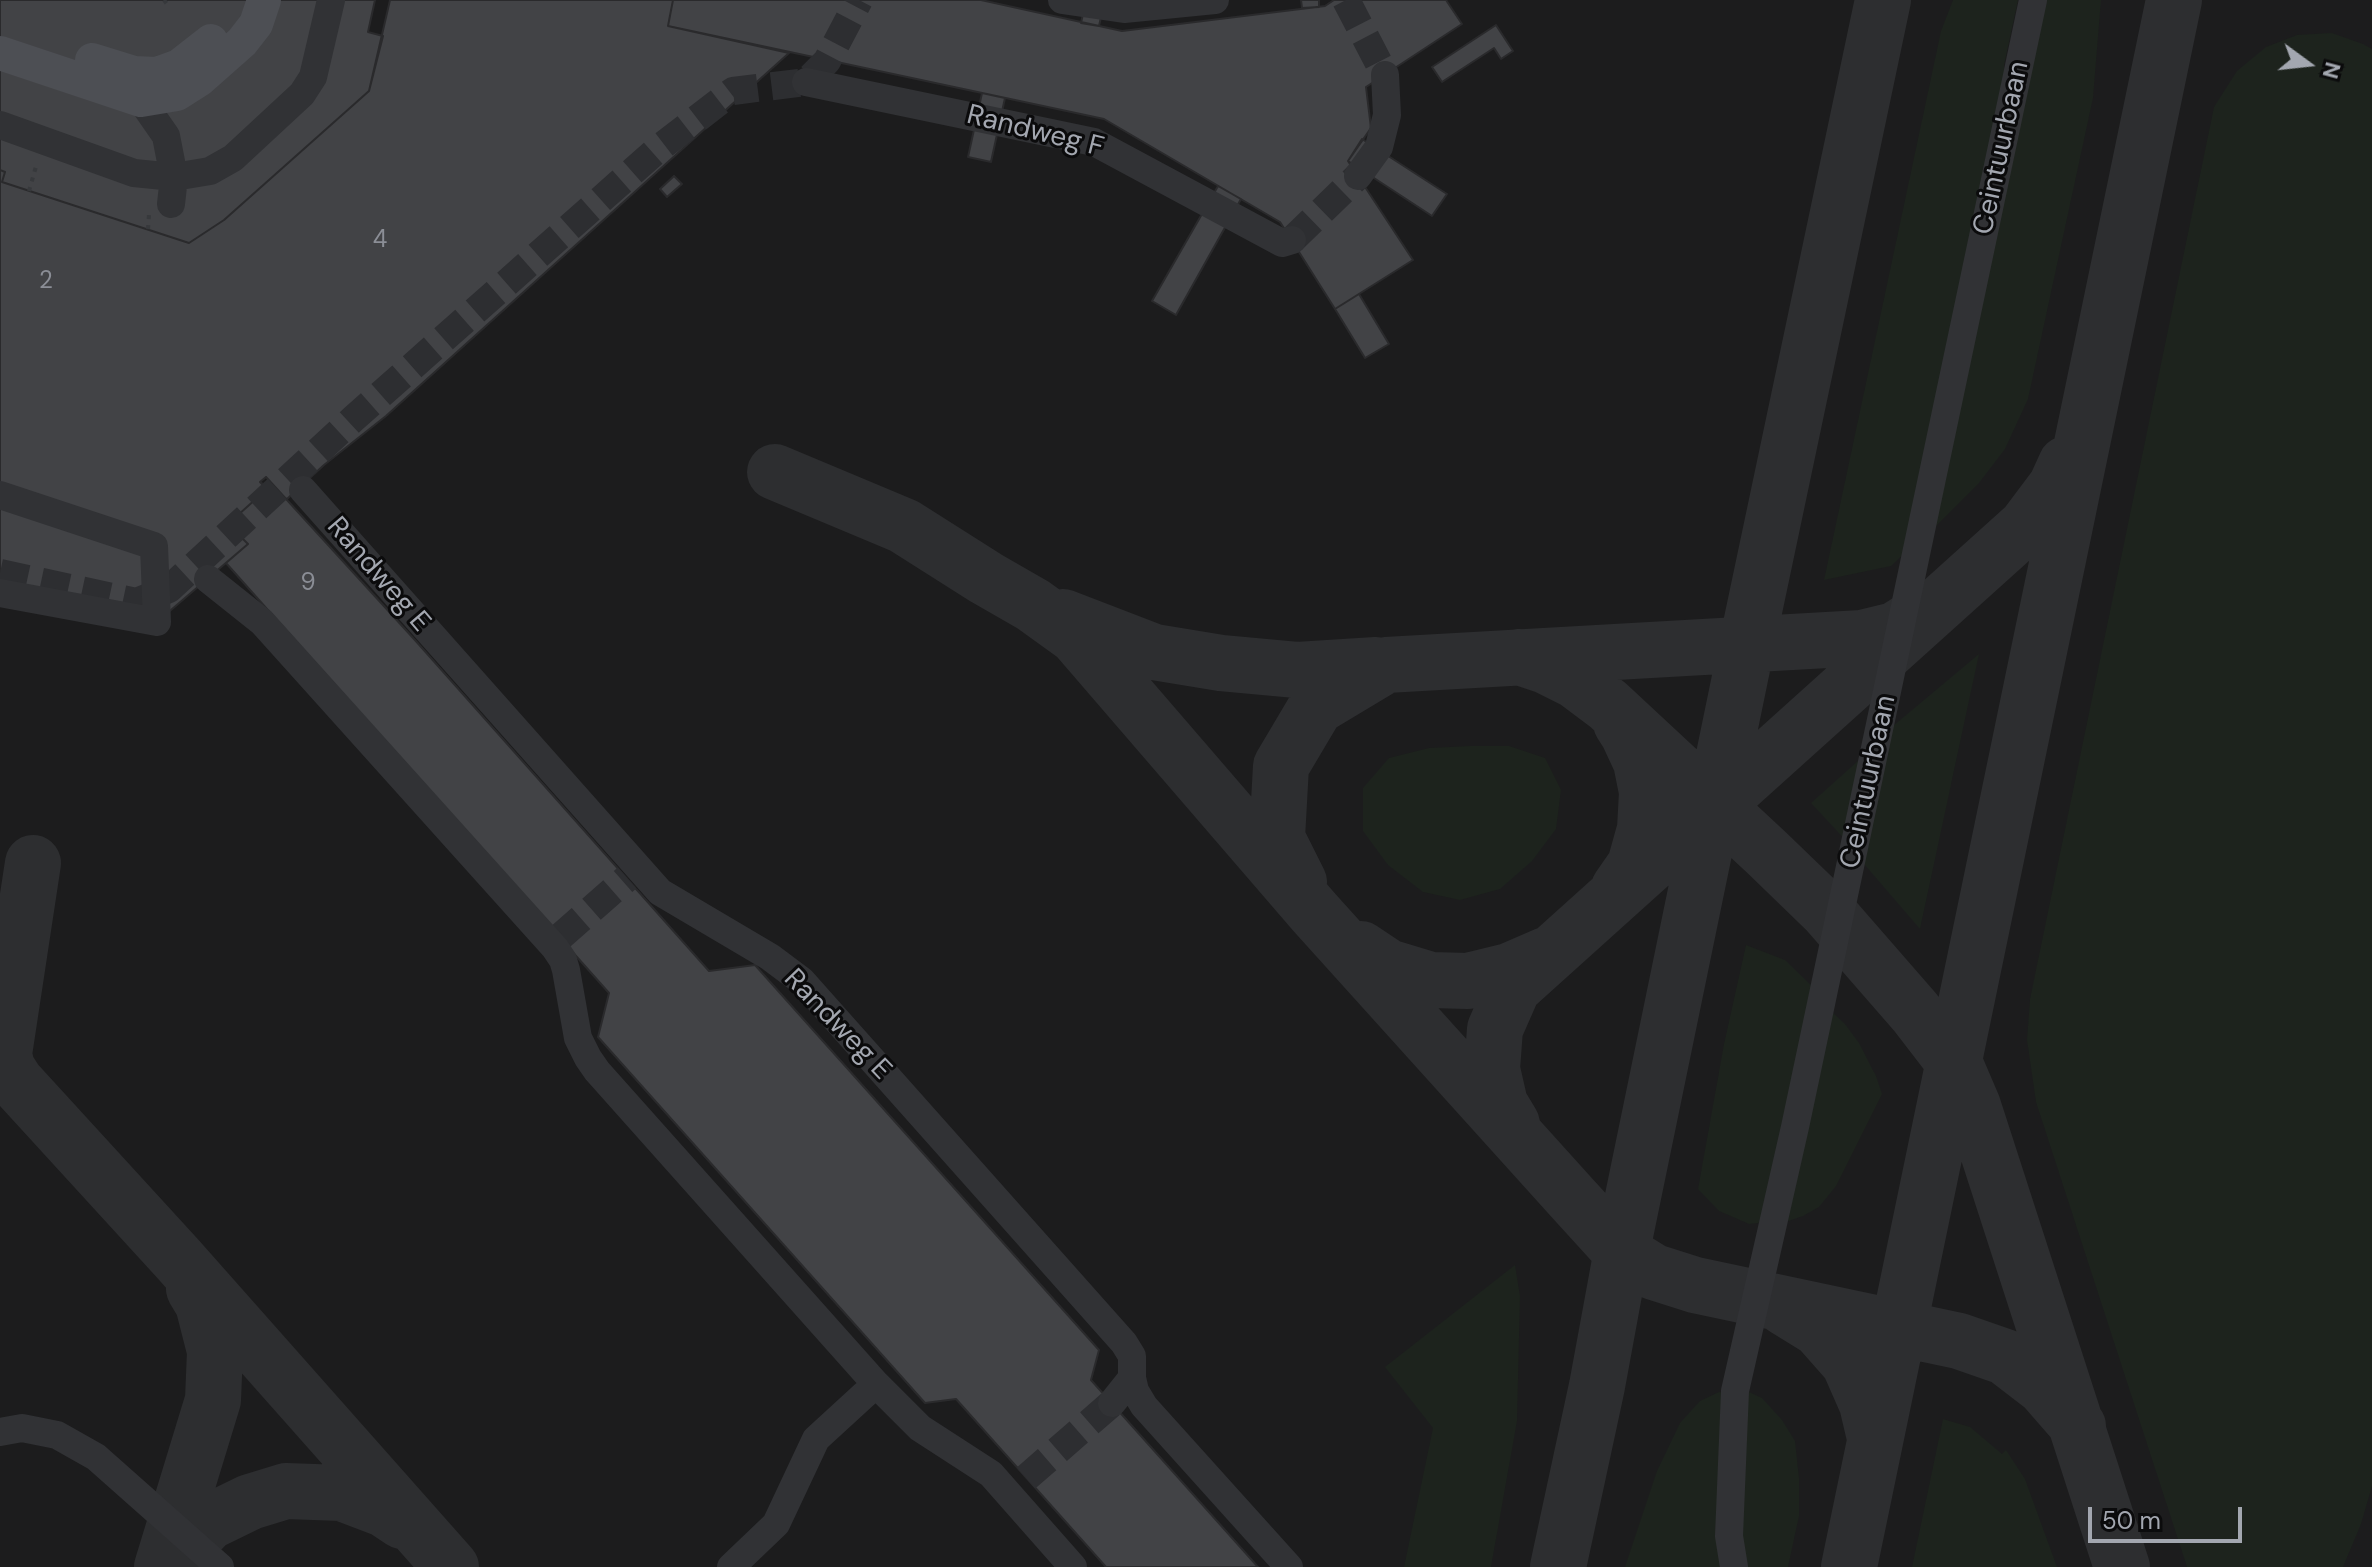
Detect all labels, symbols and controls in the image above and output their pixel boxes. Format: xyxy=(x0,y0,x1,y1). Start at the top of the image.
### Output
north arrow xyxy=(2268,24,2348,104)
street label: Ceintuurbaan xyxy=(1967,58,2037,238)
text: N xyxy=(2316,59,2348,82)
street label: Randweg F xyxy=(963,99,1107,165)
house number: 4 xyxy=(373,227,387,255)
house number: 2 xyxy=(39,268,53,296)
street label: Randweg E xyxy=(319,511,437,639)
house number: 9 xyxy=(300,570,316,598)
street label: Ceintuurbaan xyxy=(1834,692,1904,872)
street label: Randweg E xyxy=(776,963,898,1087)
scale bar xyxy=(2092,1491,2246,1541)
text: 50 m xyxy=(2102,1505,2161,1536)

